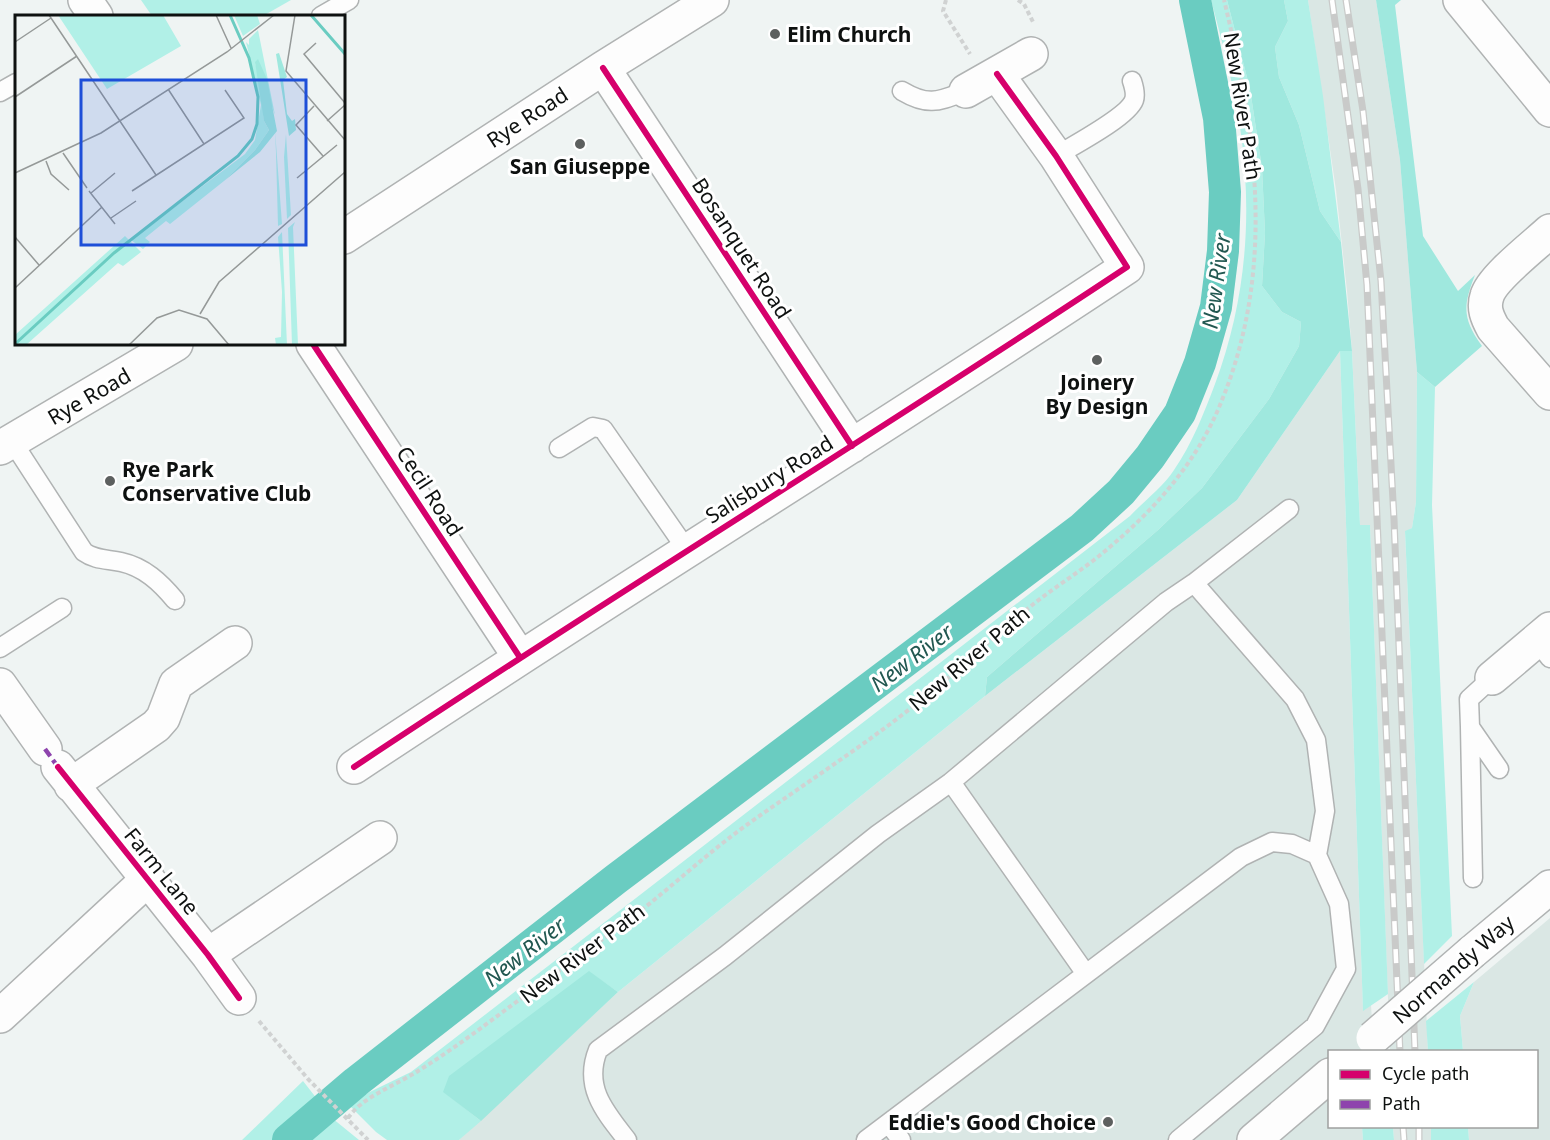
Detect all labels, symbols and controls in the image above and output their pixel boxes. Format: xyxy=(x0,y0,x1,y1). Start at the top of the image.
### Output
inset map xyxy=(15,15,345,345)
place label: Elim Church xyxy=(787,20,911,48)
marker: Elim Church xyxy=(768,27,782,41)
street label: New River Path xyxy=(1217,30,1269,182)
street label: Rye Road xyxy=(481,80,573,154)
marker: San Giuseppe xyxy=(573,137,587,151)
place label: San Giuseppe xyxy=(510,152,650,180)
street label: Bosanquet Road xyxy=(686,172,798,324)
water label: New River xyxy=(1193,230,1237,331)
marker: Joinery By Design xyxy=(1090,353,1104,367)
street label: Rye Road xyxy=(42,361,136,431)
place label: Joinery By Design xyxy=(1045,368,1149,420)
street label: Salisbury Road xyxy=(700,429,838,529)
street label: Cecil Road xyxy=(390,441,470,541)
place label: Rye Park Conservative Club xyxy=(122,455,311,507)
marker: Rye Park Conservative Club xyxy=(103,474,117,488)
street label: New River Path xyxy=(903,599,1035,717)
water label: New River xyxy=(864,615,959,698)
street label: Farm Lane xyxy=(118,822,206,920)
street label: New River Path xyxy=(514,897,650,1009)
street label: Normandy Way xyxy=(1386,908,1520,1030)
water label: New River xyxy=(477,909,572,992)
legend xyxy=(1328,1050,1538,1128)
text: Cycle path xyxy=(1382,1061,1469,1085)
text: Path xyxy=(1382,1091,1421,1115)
place label: Eddie's Good Choice xyxy=(888,1108,1096,1136)
marker: Eddie's Good Choice xyxy=(1101,1115,1115,1129)

